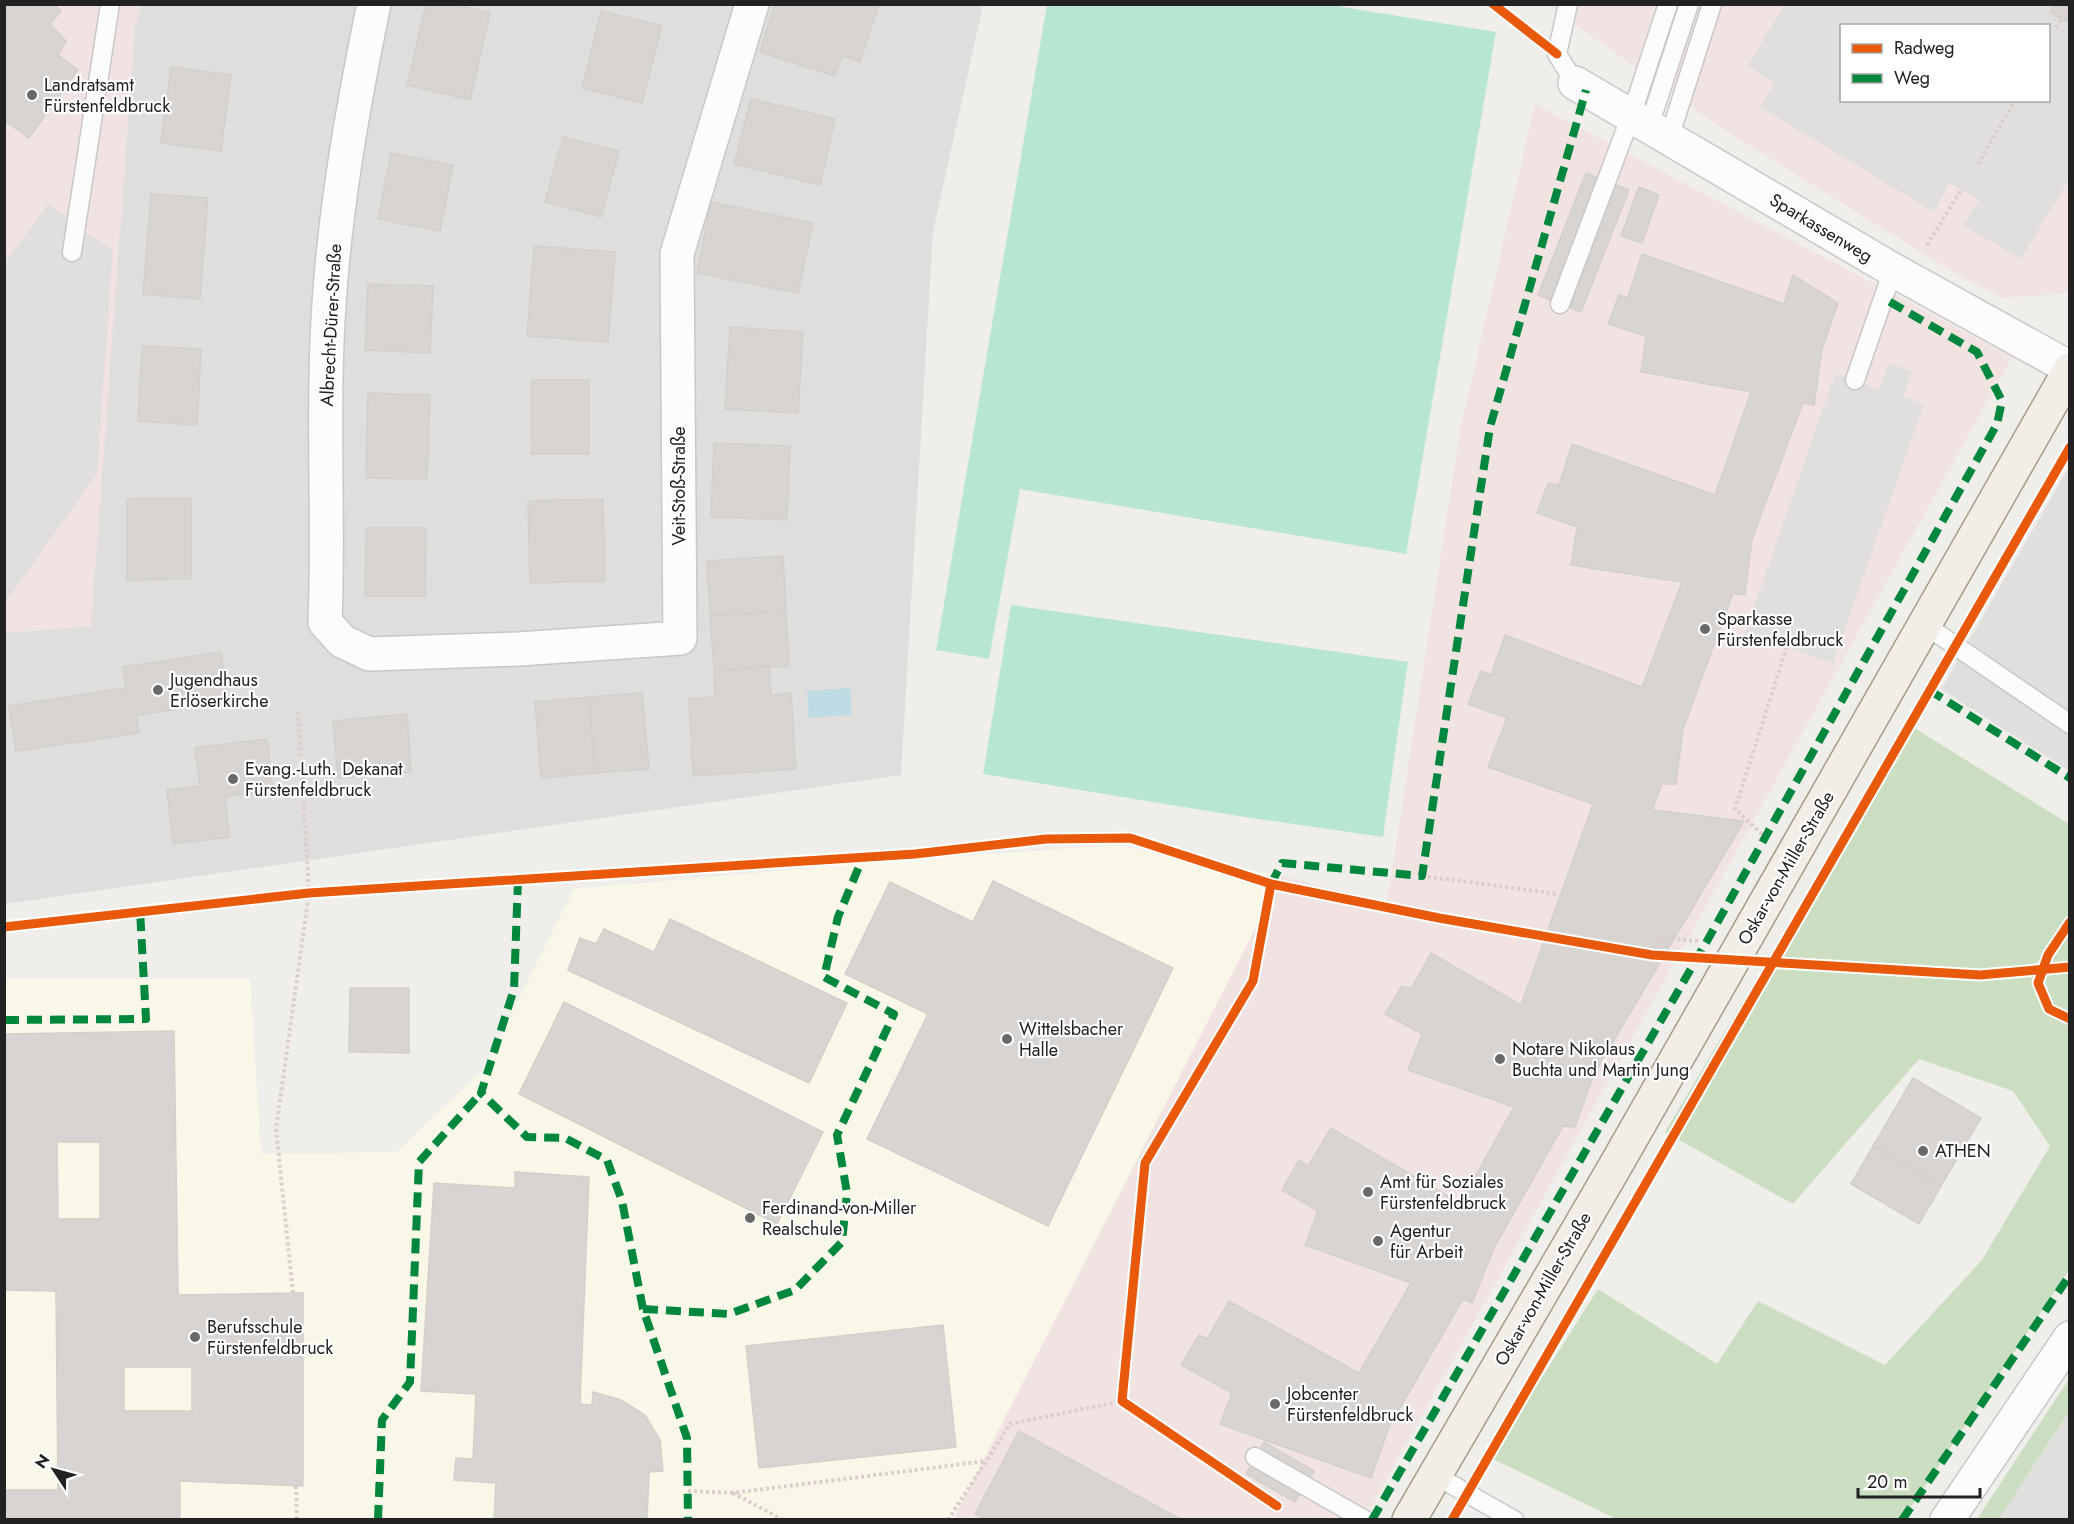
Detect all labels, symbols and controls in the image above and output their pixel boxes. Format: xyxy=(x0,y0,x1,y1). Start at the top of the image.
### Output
legend xyxy=(1840,24,2050,102)
text: Radweg xyxy=(1894,35,1955,61)
text: Weg xyxy=(1894,65,1930,91)
place label: Landratsamt Fürstenfeldbruck xyxy=(44,72,170,119)
marker: Landratsamt Fürstenfeldbruck xyxy=(25,88,39,102)
street label: Sparkassenweg xyxy=(1765,187,1877,269)
street label: Albrecht-Dürer-Straße xyxy=(314,243,348,407)
street label: Veit-Stoß-Straße xyxy=(666,427,692,545)
place label: Sparkasse Fürstenfeldbruck xyxy=(1717,606,1843,653)
marker: Sparkasse Fürstenfeldbruck xyxy=(1698,622,1712,636)
place label: Jugendhaus Erlöserkirche xyxy=(168,667,269,714)
marker: Jugendhaus Erlöserkirche xyxy=(151,683,165,697)
place label: Evang.-Luth. Dekanat Fürstenfeldbruck xyxy=(245,756,403,803)
marker: Evang.-Luth. Dekanat Fürstenfeldbruck xyxy=(226,772,240,786)
street label: Oskar-von-Miller-Straße xyxy=(1731,786,1841,950)
place label: Wittelsbacher Halle xyxy=(1019,1016,1124,1063)
marker: Wittelsbacher Halle xyxy=(1000,1032,1014,1046)
place label: Notare Nikolaus Buchta und Martin Jung xyxy=(1512,1036,1689,1083)
marker: Notare Nikolaus Buchta und Martin Jung xyxy=(1493,1052,1507,1066)
place label: ATHEN xyxy=(1935,1138,1991,1164)
marker: ATHEN xyxy=(1916,1144,1930,1158)
place label: Amt für Soziales Fürstenfeldbruck xyxy=(1380,1169,1506,1216)
marker: Amt für Soziales Fürstenfeldbruck xyxy=(1361,1185,1375,1199)
place label: Ferdinand-von-Miller Realschule xyxy=(762,1195,917,1242)
street label: Oskar-von-Miller-Straße xyxy=(1488,1207,1598,1371)
marker: Ferdinand-von-Miller Realschule xyxy=(743,1211,757,1225)
place label: Agentur für Arbeit xyxy=(1390,1218,1463,1265)
marker: Agentur für Arbeit xyxy=(1371,1234,1385,1248)
place label: Berufsschule Fürstenfeldbruck xyxy=(207,1314,333,1361)
marker: Berufsschule Fürstenfeldbruck xyxy=(188,1330,202,1344)
place label: Jobcenter Fürstenfeldbruck xyxy=(1285,1381,1413,1428)
marker: Jobcenter Fürstenfeldbruck xyxy=(1268,1397,1282,1411)
north arrow xyxy=(24,1440,84,1500)
text: N xyxy=(29,1450,55,1473)
scale bar xyxy=(1858,1461,1980,1499)
text: 20 m xyxy=(1867,1469,1907,1495)

